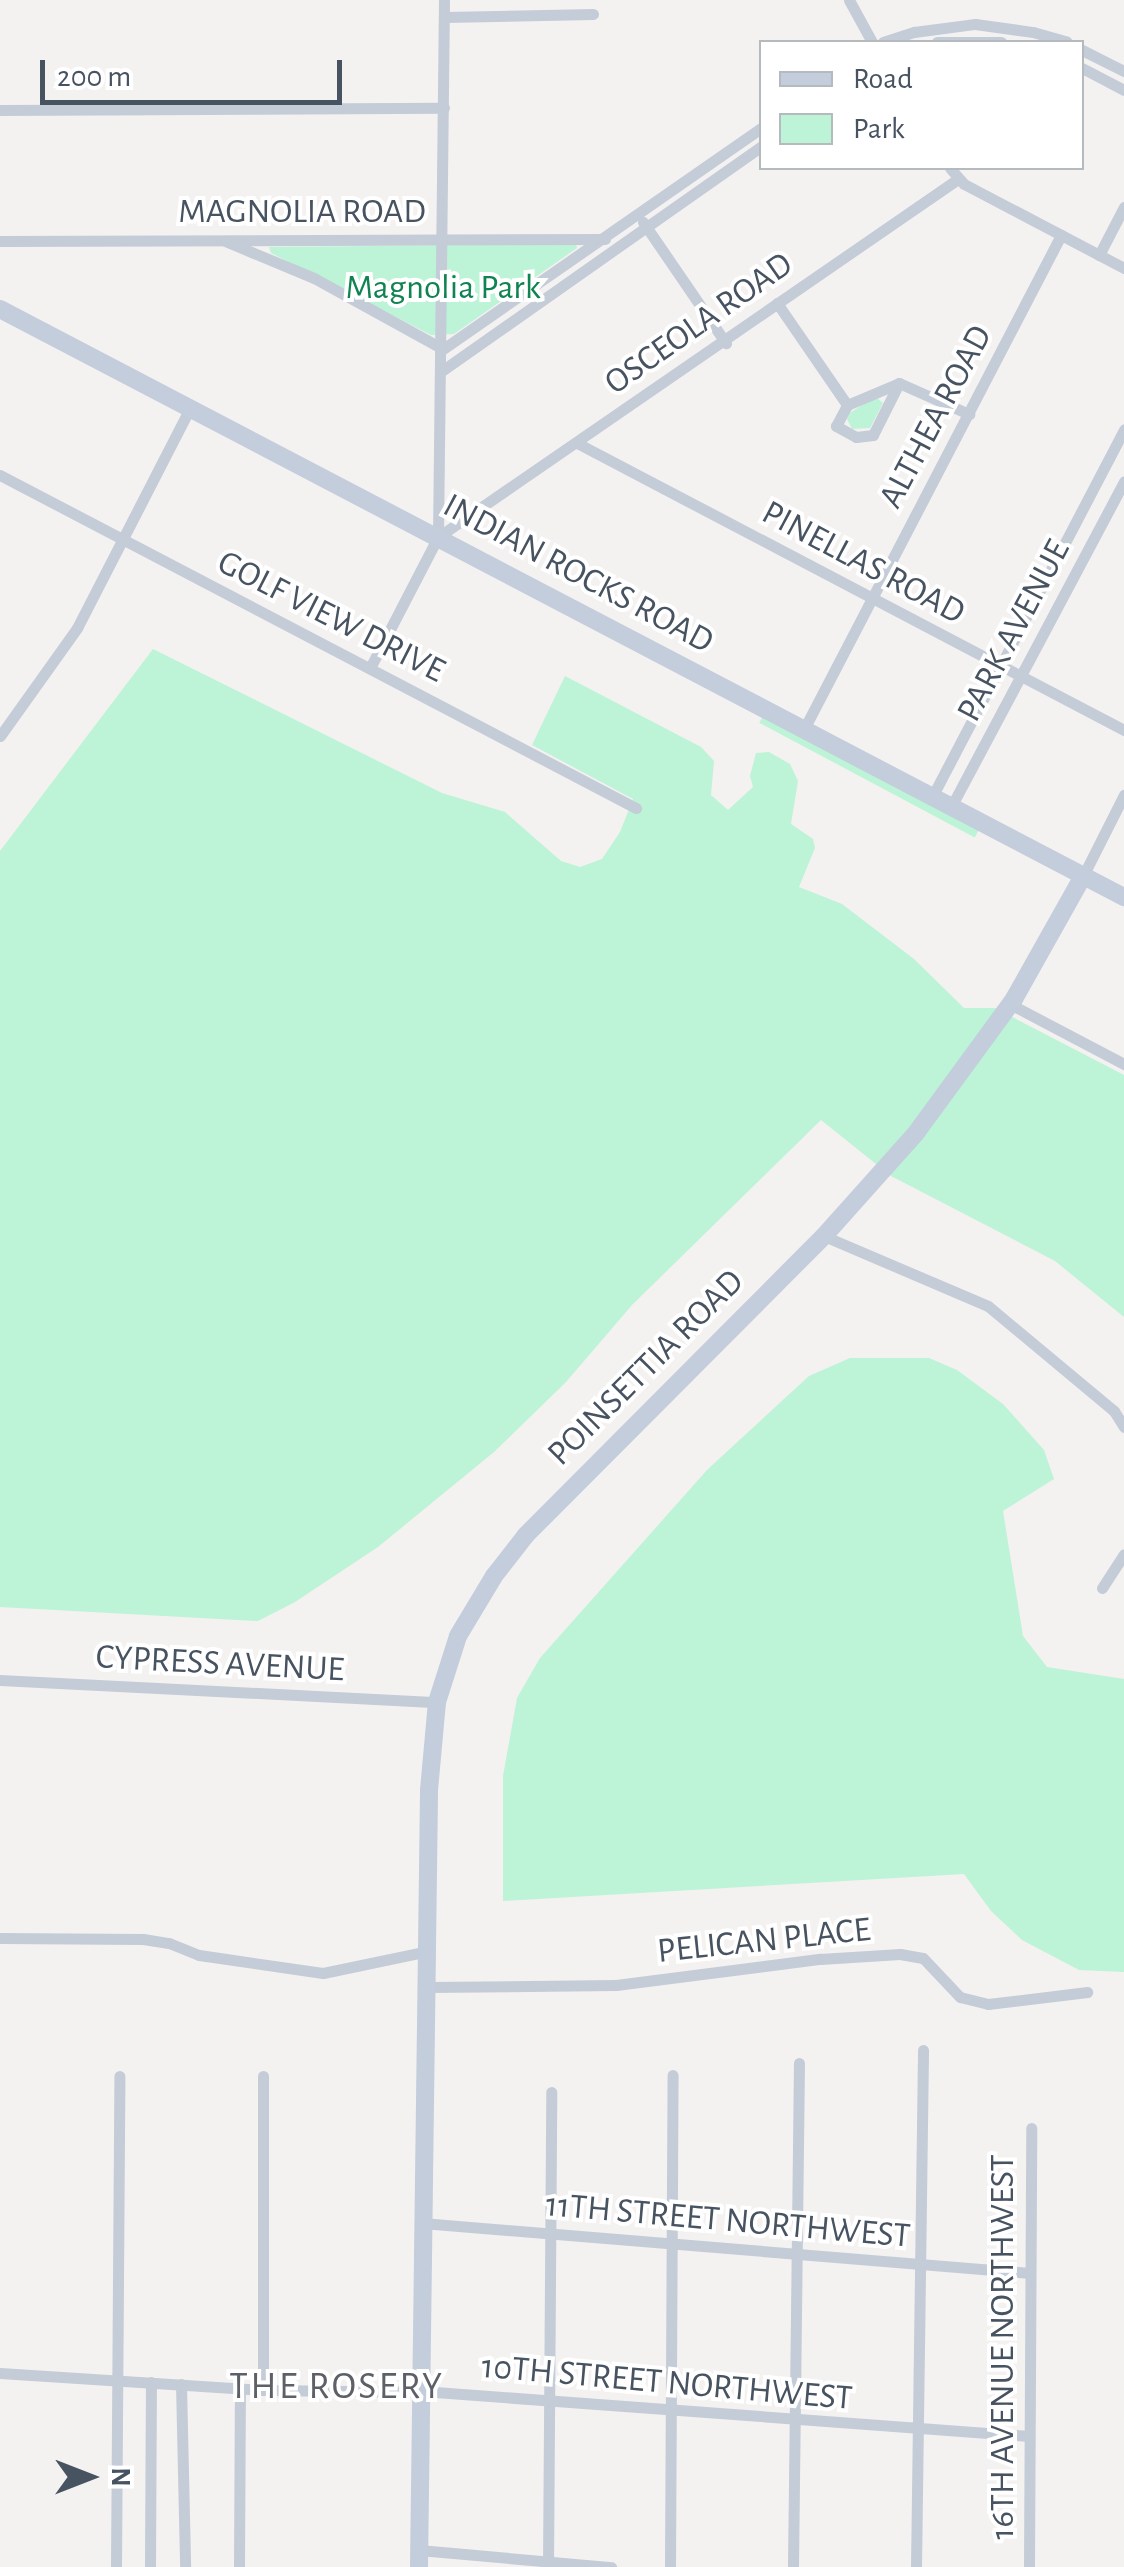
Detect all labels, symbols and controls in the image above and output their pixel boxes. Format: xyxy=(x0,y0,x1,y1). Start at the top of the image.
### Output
scale bar xyxy=(45,40,348,102)
legend xyxy=(759,40,1084,170)
text: 200 m xyxy=(57,62,131,92)
text: Road xyxy=(853,64,913,94)
text: Park xyxy=(853,114,905,144)
street label: MAGNOLIA ROAD xyxy=(178,191,426,233)
street label: OSCEOLA ROAD xyxy=(597,244,801,404)
park label: Magnolia Park xyxy=(345,267,541,309)
street label: ALTHEA ROAD xyxy=(870,319,1002,515)
street label: INDIAN ROCKS ROAD xyxy=(436,485,720,663)
street label: PINELLAS ROAD xyxy=(754,492,972,634)
street label: PARK AVENUE xyxy=(949,533,1079,729)
street label: GOLF VIEW DRIVE xyxy=(210,542,452,692)
street label: POINSETTIA ROAD xyxy=(539,1261,753,1475)
street label: CYPRESS AVENUE xyxy=(95,1637,345,1691)
street label: PELICAN PLACE xyxy=(655,1909,873,1973)
street label: 16TH AVENUE NORTHWEST xyxy=(982,2154,1024,2540)
street label: 11TH STREET NORTHWEST xyxy=(544,2184,912,2258)
street label: 10TH STREET NORTHWEST xyxy=(480,2346,854,2420)
district label: THE ROSERY xyxy=(229,2365,445,2411)
north arrow xyxy=(40,2427,140,2527)
text: N xyxy=(106,2467,134,2487)

